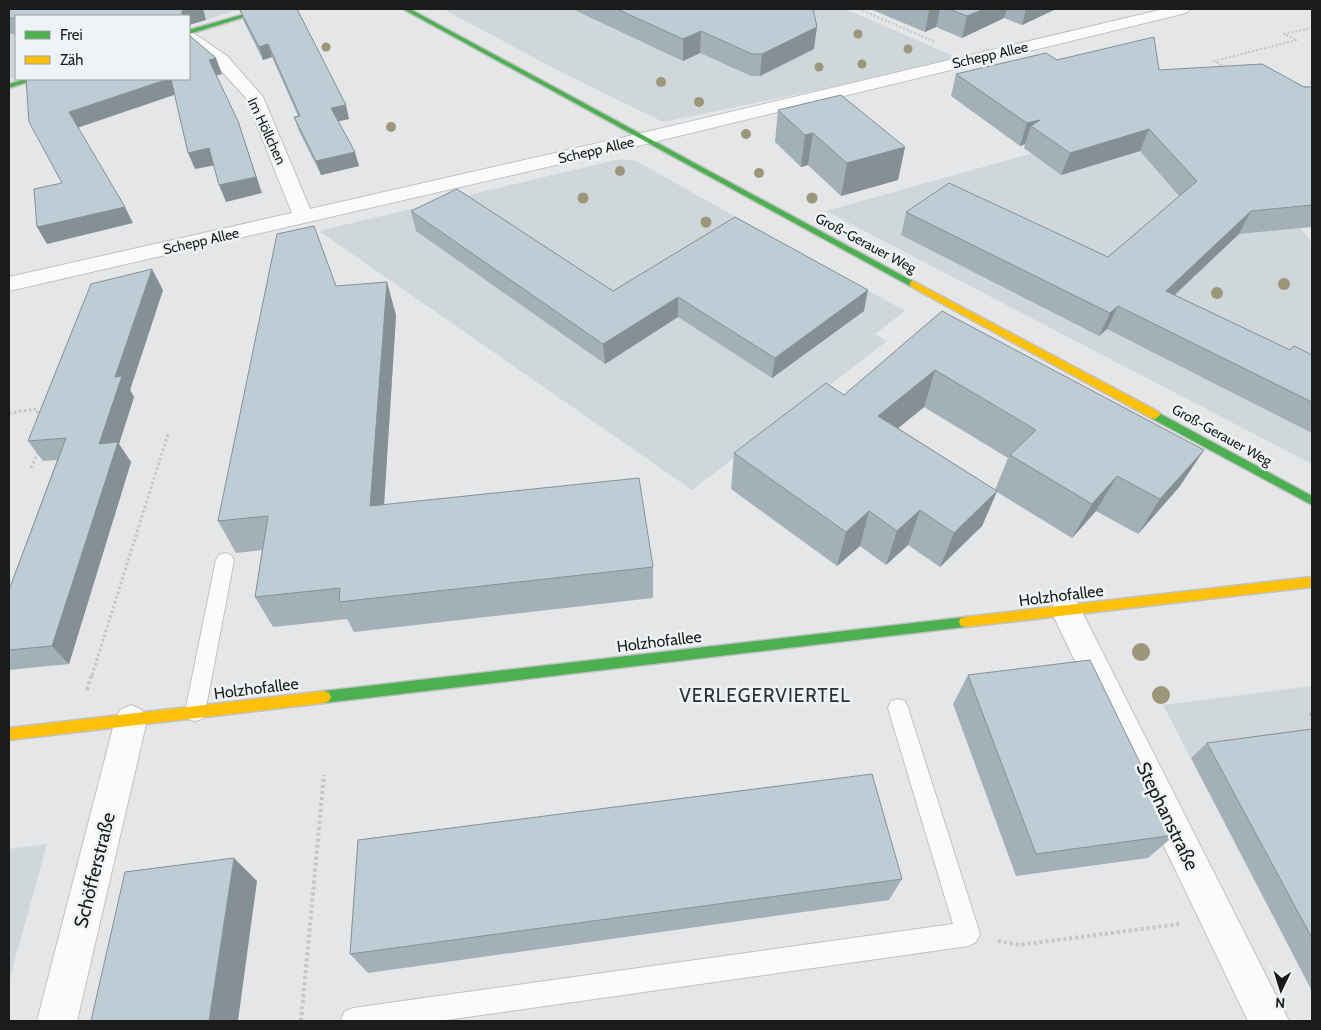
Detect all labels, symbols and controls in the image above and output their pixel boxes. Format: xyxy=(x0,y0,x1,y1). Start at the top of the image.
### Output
legend xyxy=(15,15,190,80)
text: Frei xyxy=(60,26,83,44)
street label: Schepp Allee xyxy=(950,38,1030,72)
text: Zäh xyxy=(60,51,83,69)
street label: Im Höllchen xyxy=(244,95,290,167)
street label: Schepp Allee xyxy=(556,133,636,167)
street label: Groß-Gerauer Weg xyxy=(812,209,920,278)
street label: Schepp Allee xyxy=(161,224,241,258)
street label: Groß-Gerauer Weg xyxy=(1169,400,1276,470)
street label: Holzhofallee xyxy=(1018,581,1105,610)
street label: Holzhofallee xyxy=(616,627,703,656)
street label: Holzhofallee xyxy=(213,674,300,703)
district label: VERLEGERVIERTEL xyxy=(679,684,851,707)
street label: Stephanstraße xyxy=(1131,758,1204,874)
street label: Schöfferstraße xyxy=(69,810,120,930)
north arrow xyxy=(1256,965,1306,1015)
text: N xyxy=(1275,994,1286,1012)

